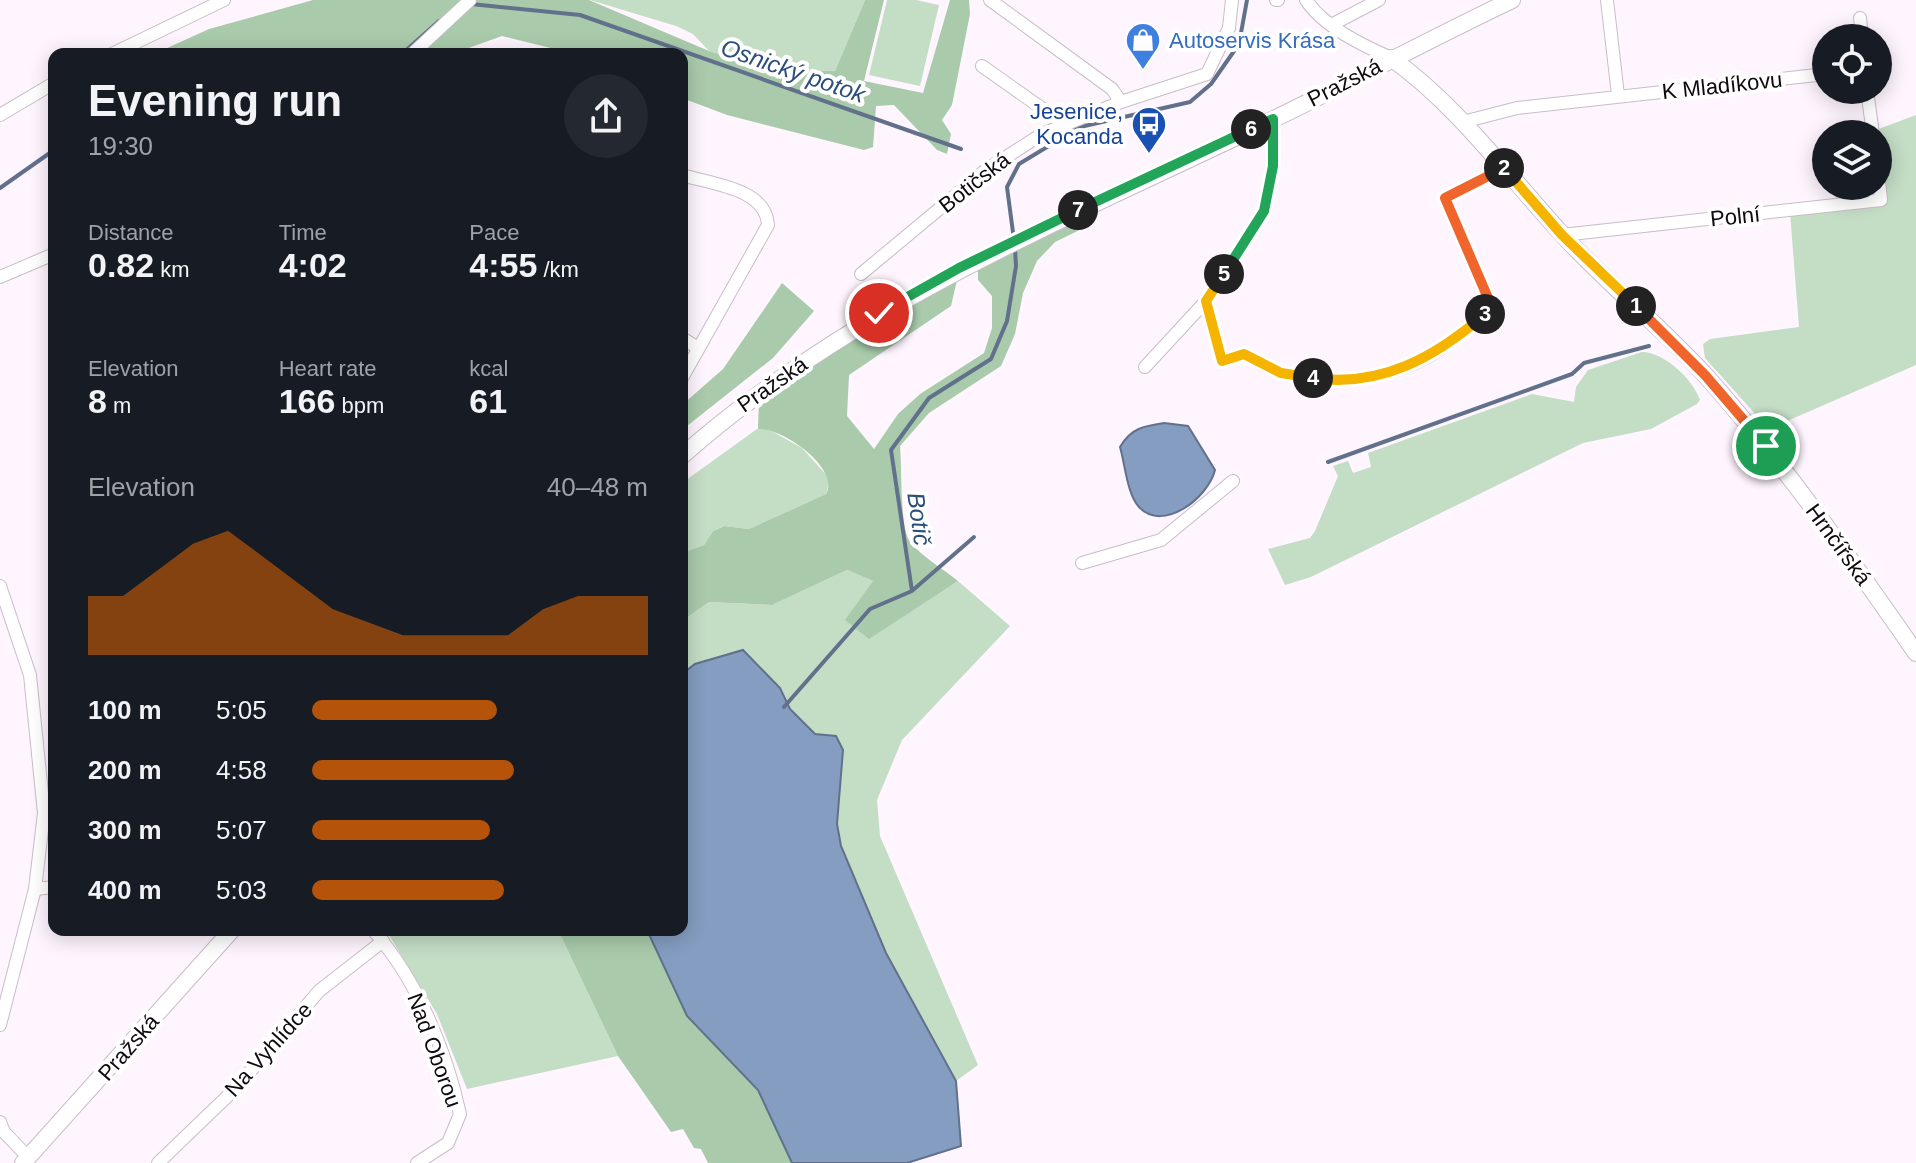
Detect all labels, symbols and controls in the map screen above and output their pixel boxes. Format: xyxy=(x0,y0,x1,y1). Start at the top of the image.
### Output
shop icon: Autoservis Krása xyxy=(1124,21,1162,71)
map controls xyxy=(1812,24,1892,200)
button: locate xyxy=(1812,24,1892,104)
place label: Autoservis Krása xyxy=(1169,28,1336,53)
water label: Osnický potok xyxy=(718,33,871,108)
street label: Pražská xyxy=(1303,53,1386,112)
street label: K Mladíkovu xyxy=(1661,67,1784,104)
button: share xyxy=(564,74,648,158)
text: Evening run xyxy=(88,76,342,125)
place label: Jesenice, Kocanda xyxy=(1030,99,1124,149)
bus stop icon: Jesenice, Kocanda xyxy=(1130,105,1168,155)
pin: 6 xyxy=(1231,109,1271,149)
text: 6 xyxy=(1245,116,1257,141)
button: layers xyxy=(1812,120,1892,200)
text: 19:30 xyxy=(88,131,153,161)
street label: Botičská xyxy=(934,146,1015,218)
pin: 2 xyxy=(1484,148,1524,188)
text: 2 xyxy=(1498,155,1510,180)
pin: 7 xyxy=(1058,190,1098,230)
text: 7 xyxy=(1072,197,1084,222)
street label: Polní xyxy=(1709,201,1761,232)
text: Distance xyxy=(88,220,174,245)
text: Time xyxy=(279,220,327,245)
text: Pace xyxy=(469,220,519,245)
text: 0.82 xyxy=(88,246,154,284)
text: 4:02 xyxy=(279,246,347,284)
text: 4:55 xyxy=(469,246,537,284)
pin: 5 xyxy=(1204,254,1244,294)
text: km xyxy=(154,257,190,282)
text: /km xyxy=(537,257,579,282)
text: 5 xyxy=(1218,261,1230,286)
pin xyxy=(845,279,913,347)
pin: 1 xyxy=(1616,286,1656,326)
icon: check xyxy=(857,291,901,335)
text: 1 xyxy=(1630,293,1642,318)
pin: 3 xyxy=(1465,294,1505,334)
text: 3 xyxy=(1479,301,1491,326)
street label: Pražská xyxy=(733,351,813,417)
text: Elevation xyxy=(88,356,179,381)
text: Heart rate xyxy=(279,356,376,381)
text: kcal xyxy=(469,356,508,381)
pin: 4 xyxy=(1293,358,1333,398)
text: 4 xyxy=(1307,365,1319,390)
text: 8 xyxy=(88,382,107,420)
text: 166 xyxy=(279,382,335,420)
text: 61 xyxy=(469,382,507,420)
text: m xyxy=(107,393,131,418)
text: bpm xyxy=(335,393,384,418)
pin xyxy=(1732,412,1800,480)
icon: arrive xyxy=(1744,424,1788,468)
text: Elevation xyxy=(88,472,195,502)
text: 40–48 m xyxy=(547,472,648,502)
water label: Botič xyxy=(902,491,937,547)
street label: Hrnčířská xyxy=(1801,499,1877,590)
text: 100 m xyxy=(88,695,162,725)
text: 5:05 xyxy=(216,695,267,725)
text: 200 m xyxy=(88,755,162,785)
text: 4:58 xyxy=(216,755,267,785)
text: 300 m xyxy=(88,815,162,845)
text: 5:07 xyxy=(216,815,267,845)
text: 400 m xyxy=(88,875,162,905)
text: 5:03 xyxy=(216,875,267,905)
street label: Nad Oborou xyxy=(402,990,467,1111)
street label: Na Vyhlídce xyxy=(220,997,317,1101)
street label: Pražská xyxy=(93,1009,164,1086)

